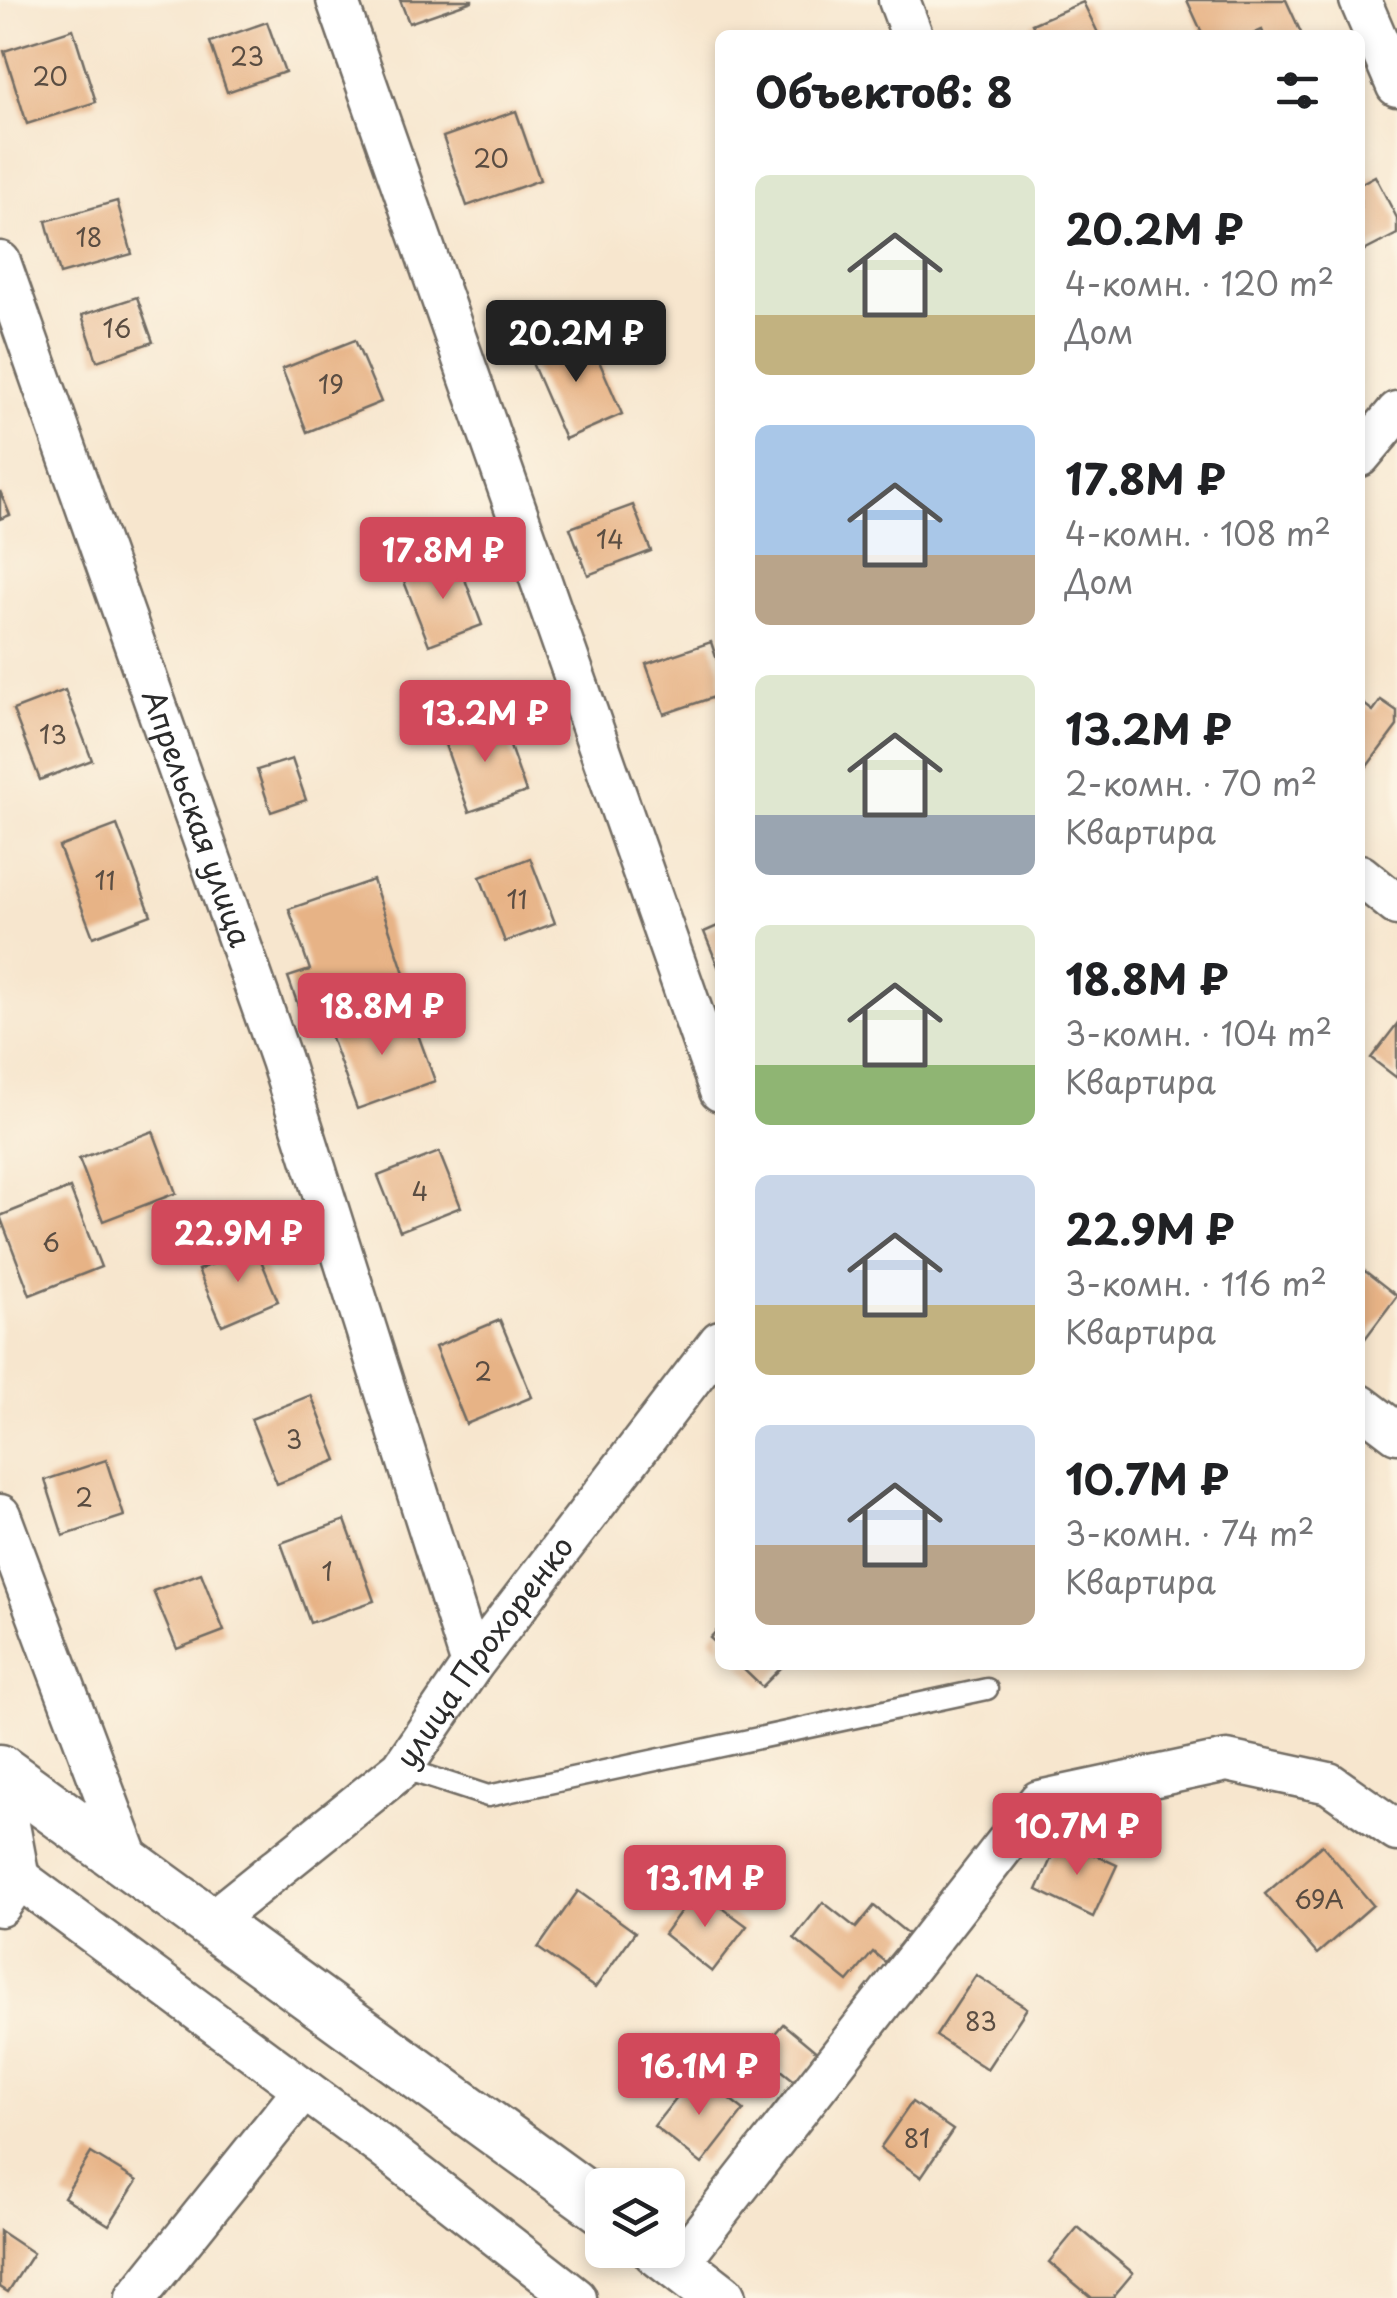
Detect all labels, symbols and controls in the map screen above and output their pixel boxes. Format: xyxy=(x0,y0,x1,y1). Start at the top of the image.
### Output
house number: 23 xyxy=(230,37,264,75)
house number: 20 xyxy=(32,57,68,95)
text: Объектов: 8 xyxy=(755,59,1013,122)
icon: filters xyxy=(1270,63,1325,118)
house number: 20 xyxy=(473,139,509,177)
text: 20.2M ₽ xyxy=(1065,196,1244,259)
icon: home xyxy=(835,215,955,335)
house number: 18 xyxy=(76,218,102,256)
text: 4-комн. · 120 m² xyxy=(1065,259,1334,307)
pin: 20.2M ₽ xyxy=(484,300,668,385)
text: Дом xyxy=(1065,307,1134,355)
text: 20.2M ₽ xyxy=(508,308,644,356)
house number: 16 xyxy=(103,309,131,347)
house number: 19 xyxy=(318,365,344,403)
text: 17.8M ₽ xyxy=(1065,446,1226,509)
icon: home xyxy=(835,465,955,585)
text: 4-комн. · 108 m² xyxy=(1065,509,1331,557)
pin: 17.8M ₽ xyxy=(351,517,535,602)
house number: 14 xyxy=(596,520,624,558)
text: 17.8M ₽ xyxy=(382,525,504,573)
text: Дом xyxy=(1065,557,1134,605)
pin: 13.2M ₽ xyxy=(393,680,577,765)
street label: Апрельская улица xyxy=(132,683,264,953)
text: 13.2M ₽ xyxy=(422,688,548,736)
text: 13.2M ₽ xyxy=(1065,696,1232,759)
house number: 13 xyxy=(39,715,67,753)
icon: home xyxy=(835,715,955,835)
text: 2-комн. · 70 m² xyxy=(1065,759,1317,807)
text: Квартира xyxy=(1065,807,1216,855)
house number: 11 xyxy=(95,861,115,899)
house number: 11 xyxy=(507,880,527,918)
text: 18.8M ₽ xyxy=(1065,946,1228,1009)
icon: home xyxy=(835,965,955,1085)
pin: 18.8M ₽ xyxy=(290,973,474,1058)
text: 18.8M ₽ xyxy=(320,981,444,1029)
text: 3-комн. · 104 m² xyxy=(1065,1009,1332,1057)
text: Квартира xyxy=(1065,1057,1216,1105)
house number: 4 xyxy=(412,1172,428,1210)
text: 22.9M ₽ xyxy=(1065,1196,1234,1259)
pin: 22.9M ₽ xyxy=(146,1200,330,1285)
text: 22.9M ₽ xyxy=(173,1208,303,1256)
icon: home xyxy=(835,1215,955,1335)
house number: 6 xyxy=(42,1223,60,1261)
text: 3-комн. · 116 m² xyxy=(1065,1259,1327,1307)
text: Квартира xyxy=(1065,1307,1216,1355)
house number: 2 xyxy=(474,1352,492,1390)
house number: 3 xyxy=(286,1420,302,1458)
text: 10.7M ₽ xyxy=(1065,1446,1229,1509)
icon: home xyxy=(835,1465,955,1585)
house number: 2 xyxy=(75,1478,93,1516)
text: 3-комн. · 74 m² xyxy=(1065,1509,1315,1557)
street label: улица Прохоренко xyxy=(383,1525,583,1776)
house number: 1 xyxy=(321,1552,333,1590)
text: Квартира xyxy=(1065,1557,1216,1605)
pin: 10.7M ₽ xyxy=(985,1793,1169,1878)
text: 10.7M ₽ xyxy=(1015,1801,1139,1849)
pin: 13.1M ₽ xyxy=(613,1845,797,1930)
text: 13.1M ₽ xyxy=(646,1853,764,1901)
house number: 69А xyxy=(1294,1880,1344,1918)
house number: 83 xyxy=(965,2002,997,2040)
pin: 16.1M ₽ xyxy=(607,2033,791,2118)
text: 16.1M ₽ xyxy=(640,2041,758,2089)
house number: 81 xyxy=(904,2119,930,2157)
map controls xyxy=(585,2168,685,2268)
button: layers xyxy=(585,2168,685,2268)

